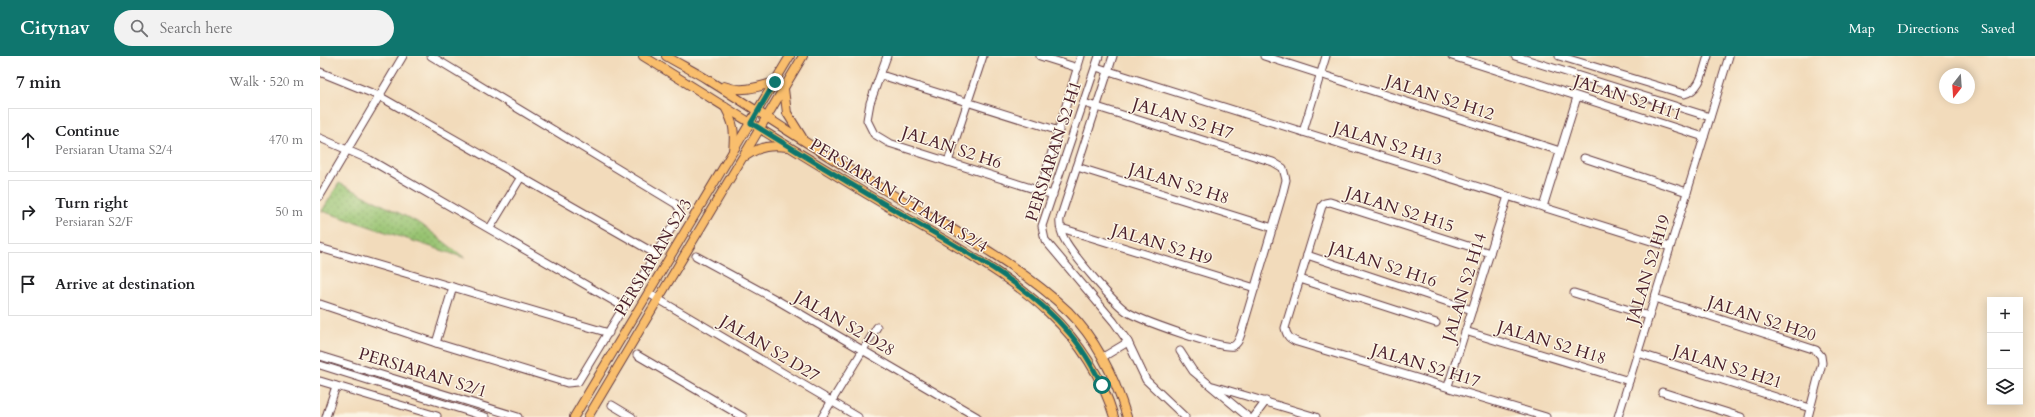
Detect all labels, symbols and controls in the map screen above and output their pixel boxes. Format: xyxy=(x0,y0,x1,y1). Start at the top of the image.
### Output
search box xyxy=(114,10,394,46)
text: Citynav xyxy=(20,15,90,41)
icon: search xyxy=(128,17,150,39)
text: Search here xyxy=(160,18,233,38)
text: Map xyxy=(1849,19,1875,38)
text: Directions xyxy=(1897,19,1959,38)
text: Saved xyxy=(1981,19,2015,38)
street label: JALAN S2 H12 xyxy=(1380,68,1497,126)
street label: JALAN S2 H11 xyxy=(1568,68,1685,126)
north arrow xyxy=(1939,68,1975,104)
text: 7 min xyxy=(16,71,61,94)
text: Walk · 520 m xyxy=(229,73,304,91)
route end xyxy=(766,73,784,91)
street label: PERSIARAN S2 H1 xyxy=(1020,78,1087,224)
street label: JALAN S2 H7 xyxy=(1127,91,1236,145)
street label: JALAN S2 H13 xyxy=(1328,115,1445,171)
street label: JALAN S2 H6 xyxy=(896,120,1005,175)
text: Continue xyxy=(55,121,120,141)
icon: ahead xyxy=(17,129,39,151)
text: 470 m xyxy=(269,131,303,149)
street label: PERSIARAN UTAMA S2/4 xyxy=(805,133,992,258)
text: Persiaran Utama S2/4 xyxy=(55,141,173,159)
street label: JALAN S2 H8 xyxy=(1123,156,1232,210)
street label: JALAN S2 H15 xyxy=(1340,180,1457,238)
text: Turn right xyxy=(55,193,128,213)
street label: PERSIARAN S2/3 xyxy=(609,194,698,320)
icon: right xyxy=(17,201,39,223)
text: 50 m xyxy=(275,203,303,221)
street label: JALAN S2 H19 xyxy=(1620,212,1676,329)
text: Persiaran S2/F xyxy=(55,213,133,231)
street label: JALAN S2 H9 xyxy=(1106,217,1215,271)
street label: JALAN S2 H14 xyxy=(1436,230,1492,347)
street label: JALAN S2 H16 xyxy=(1323,235,1440,293)
icon: arrive xyxy=(17,273,39,295)
text: Arrive at destination xyxy=(55,274,195,294)
street label: JALAN S2 D28 xyxy=(788,284,899,361)
street label: JALAN S2 H20 xyxy=(1702,289,1819,347)
map controls xyxy=(1987,297,2023,405)
button: + xyxy=(1987,297,2023,333)
street label: JALAN S2 D27 xyxy=(713,308,824,387)
street label: JALAN S2 H18 xyxy=(1492,314,1609,370)
button: − xyxy=(1987,333,2023,369)
street label: JALAN S2 H17 xyxy=(1366,337,1483,393)
street label: JALAN S2 H21 xyxy=(1668,338,1785,394)
street label: PERSIARAN S2/1 xyxy=(356,342,490,403)
button: layers xyxy=(1987,369,2023,405)
route start xyxy=(1093,376,1111,394)

